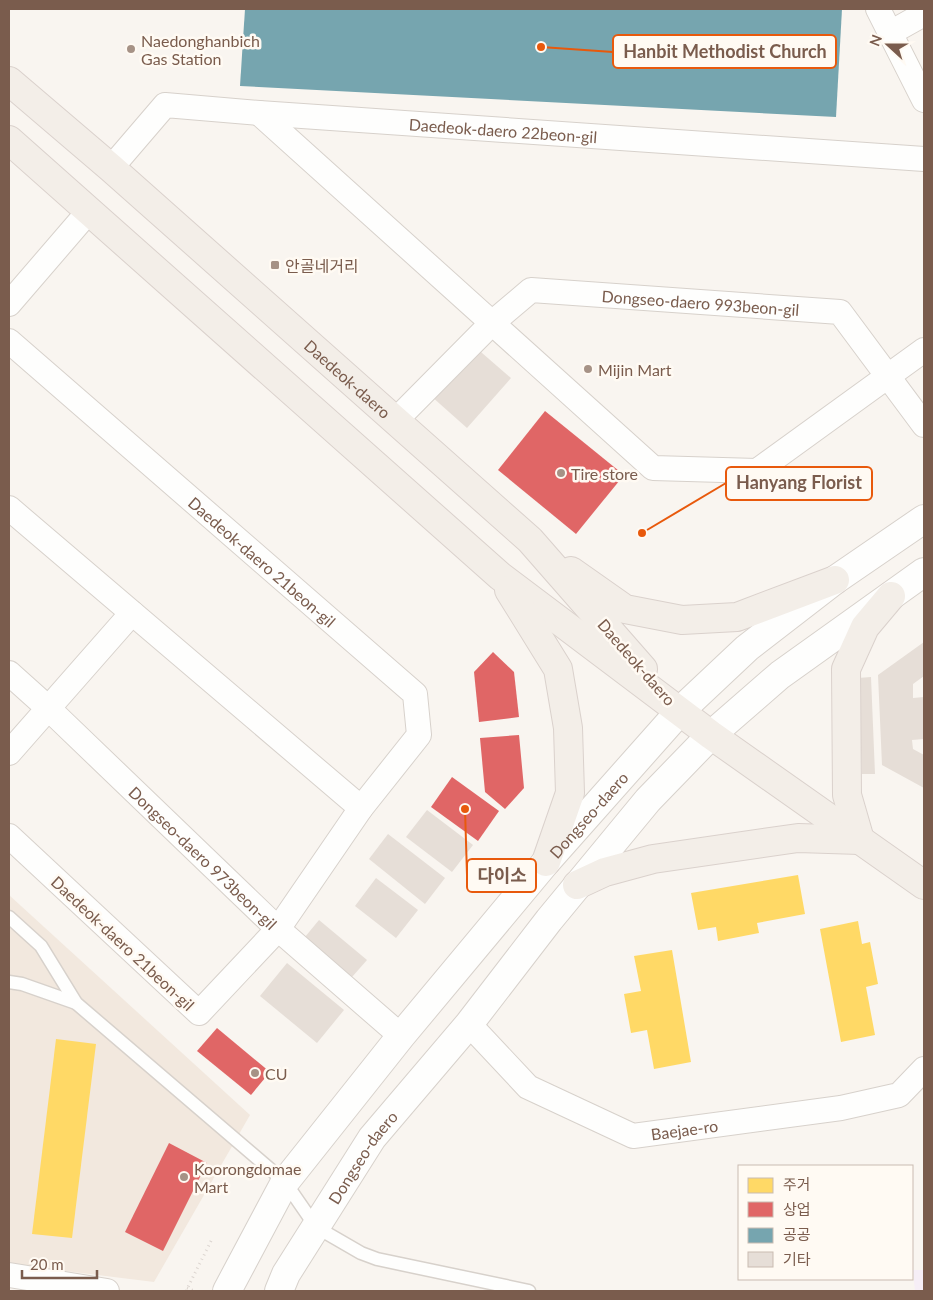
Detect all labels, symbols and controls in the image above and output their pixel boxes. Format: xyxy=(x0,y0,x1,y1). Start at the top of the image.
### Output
north arrow xyxy=(863,20,913,70)
place label: Naedonghanbich Gas Station xyxy=(141,31,260,68)
text: N xyxy=(866,32,885,48)
callout: Hanbit Methodist Church xyxy=(613,35,836,68)
text: Hanbit Methodist Church xyxy=(623,40,827,62)
marker: Naedonghanbich Gas Station xyxy=(125,43,137,55)
street label: Daedeok-daero 22beon-gil xyxy=(408,114,598,146)
place label: 안골네거리 xyxy=(285,256,359,275)
marker: 안골네거리 xyxy=(269,259,281,271)
street label: Dongseo-daero 993beon-gil xyxy=(601,286,800,319)
street label: Daedeok-daero xyxy=(301,335,395,422)
place label: Mijin Mart xyxy=(598,360,672,379)
marker: Mijin Mart xyxy=(582,363,594,375)
place label: Tire store xyxy=(571,464,638,483)
marker: Tire store xyxy=(555,467,567,479)
callout: Hanyang Florist xyxy=(726,467,872,500)
text: Hanyang Florist xyxy=(736,471,862,493)
street label: Daedeok-daero 21beon-gil xyxy=(185,492,340,630)
street label: Daedeok-daero xyxy=(594,615,680,709)
street label: Dongseo-daero xyxy=(545,767,631,861)
street label: Dongseo-daero 973beon-gil xyxy=(125,782,281,933)
callout: 다이소 xyxy=(467,859,536,892)
text: 다이소 xyxy=(477,864,527,886)
street label: Daedeok-daero 21beon-gil xyxy=(48,872,198,1014)
place label: CU xyxy=(265,1064,287,1083)
marker: CU xyxy=(249,1067,261,1079)
street label: Dongseo-daero xyxy=(324,1107,401,1207)
street label: Baejae-ro xyxy=(650,1115,719,1143)
place label: Koorongdomae Mart xyxy=(194,1159,301,1196)
legend xyxy=(738,1165,913,1280)
marker: Koorongdomae Mart xyxy=(178,1171,190,1183)
text: 주거 xyxy=(783,1175,811,1193)
text: 상업 xyxy=(783,1200,811,1218)
text: 공공 xyxy=(783,1225,811,1243)
scale bar xyxy=(22,1248,98,1280)
text: 기타 xyxy=(783,1250,811,1268)
text: 20 m xyxy=(30,1255,64,1273)

